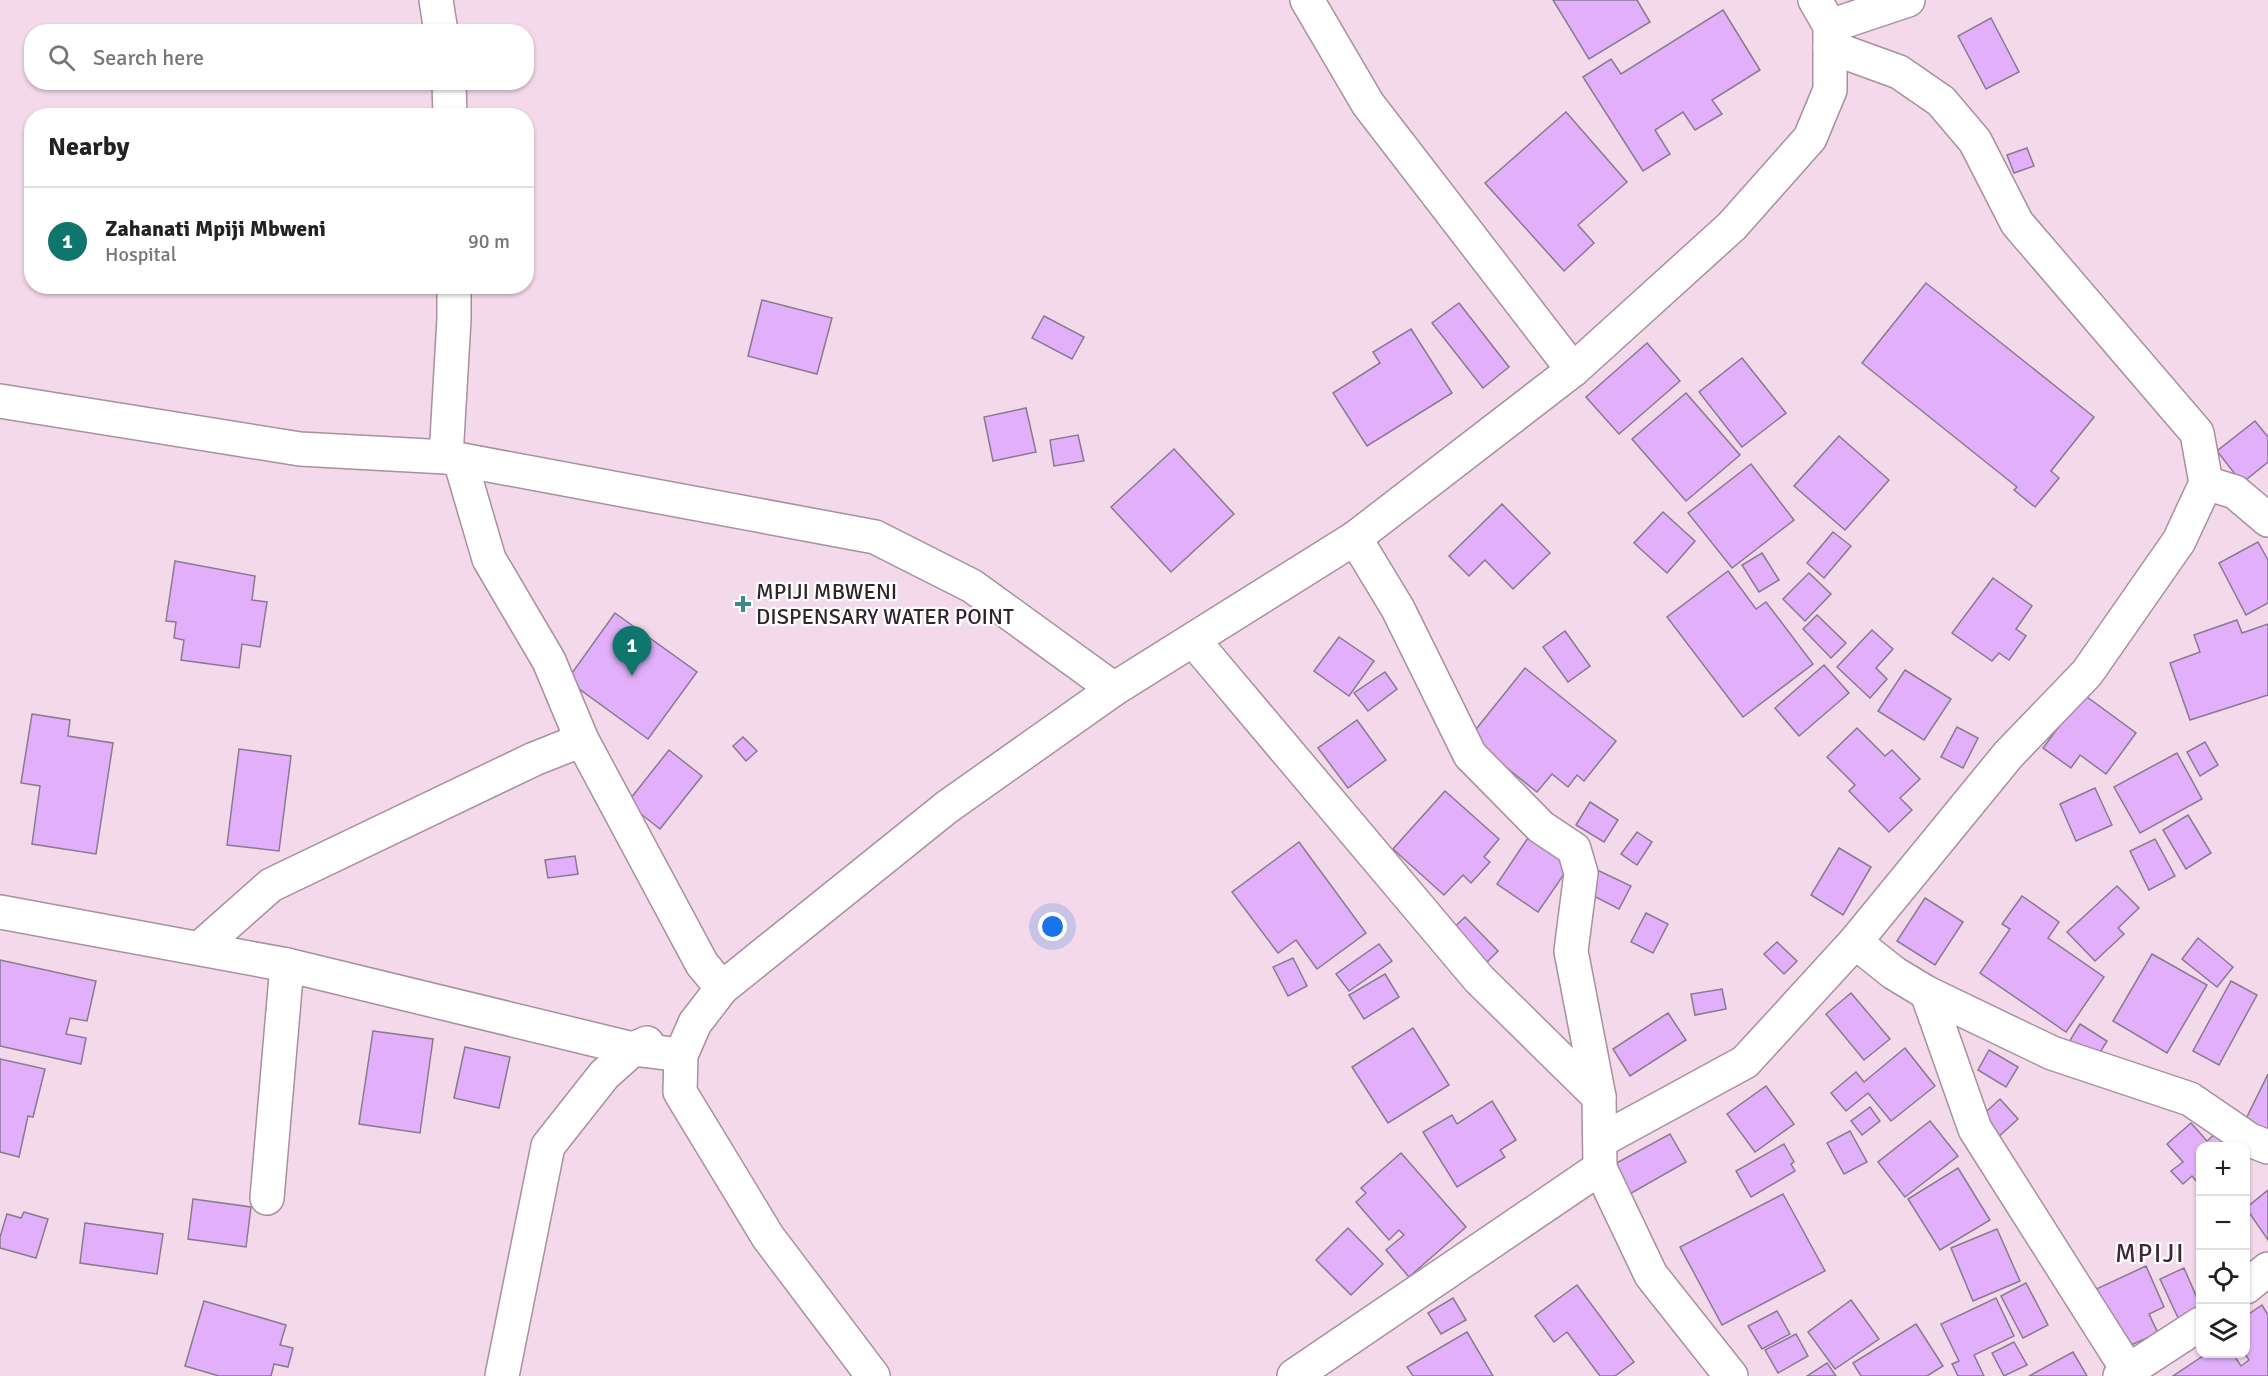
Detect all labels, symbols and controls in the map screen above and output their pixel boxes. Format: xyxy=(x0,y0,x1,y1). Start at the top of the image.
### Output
search box xyxy=(24,24,534,90)
icon: search xyxy=(45,41,78,74)
text: Search here xyxy=(93,44,204,71)
text: Nearby xyxy=(48,131,129,163)
text: Zahanati Mpiji Mbweni xyxy=(105,215,326,242)
text: 1 xyxy=(62,229,73,254)
text: 90 m xyxy=(468,229,510,254)
text: Hospital xyxy=(105,242,177,267)
place label: MPIJI MBWENI DISPENSARY WATER POINT xyxy=(756,578,1014,630)
marker: MPIJI MBWENI DISPENSARY WATER POINT xyxy=(734,595,752,613)
pin: 1 xyxy=(612,626,652,676)
your location xyxy=(1038,912,1067,941)
map controls xyxy=(2196,1142,2250,1358)
button: + xyxy=(2196,1142,2250,1196)
button: − xyxy=(2196,1196,2250,1250)
district label: MPIJI xyxy=(2115,1238,2185,1270)
button: locate xyxy=(2196,1250,2250,1304)
button: layers xyxy=(2196,1304,2250,1358)

